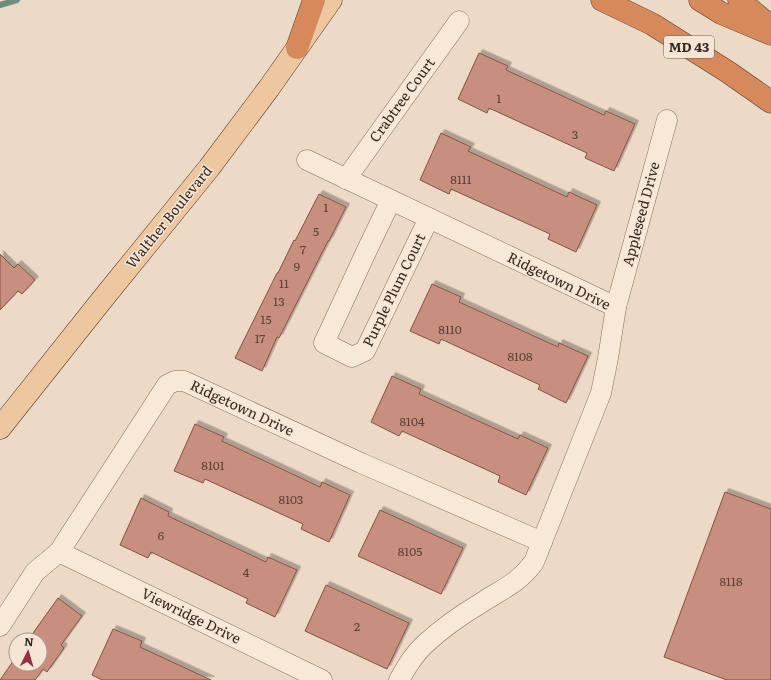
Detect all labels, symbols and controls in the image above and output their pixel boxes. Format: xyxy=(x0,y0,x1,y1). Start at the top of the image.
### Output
road number: MD 43 xyxy=(664,36,714,58)
street label: Crabtree Court xyxy=(364,53,439,146)
house number: 1 xyxy=(497,89,502,107)
house number: 3 xyxy=(572,125,578,143)
street label: Appleseed Drive xyxy=(616,159,664,268)
street label: Walther Boulevard xyxy=(121,160,216,272)
house number: 8111 xyxy=(450,170,472,188)
house number: 1 xyxy=(324,198,329,216)
house number: 5 xyxy=(313,222,319,240)
street label: Purple Plum Court xyxy=(357,229,429,350)
house number: 7 xyxy=(300,240,306,258)
street label: Ridgetown Drive xyxy=(504,246,614,314)
house number: 9 xyxy=(294,257,300,275)
house number: 11 xyxy=(279,274,289,292)
house number: 13 xyxy=(273,292,285,310)
house number: 15 xyxy=(261,310,271,328)
house number: 8110 xyxy=(438,320,462,338)
house number: 17 xyxy=(255,329,265,347)
house number: 8108 xyxy=(507,347,533,365)
street label: Ridgetown Drive xyxy=(187,374,298,440)
house number: 8104 xyxy=(399,412,425,430)
house number: 8101 xyxy=(201,456,225,474)
house number: 8103 xyxy=(279,490,303,508)
house number: 6 xyxy=(158,526,165,544)
house number: 8105 xyxy=(398,542,422,560)
house number: 4 xyxy=(243,563,250,581)
house number: 8118 xyxy=(720,572,743,590)
street label: Viewridge Drive xyxy=(138,582,244,648)
house number: 2 xyxy=(354,617,360,635)
north arrow xyxy=(8,632,48,672)
text: N xyxy=(24,633,34,649)

